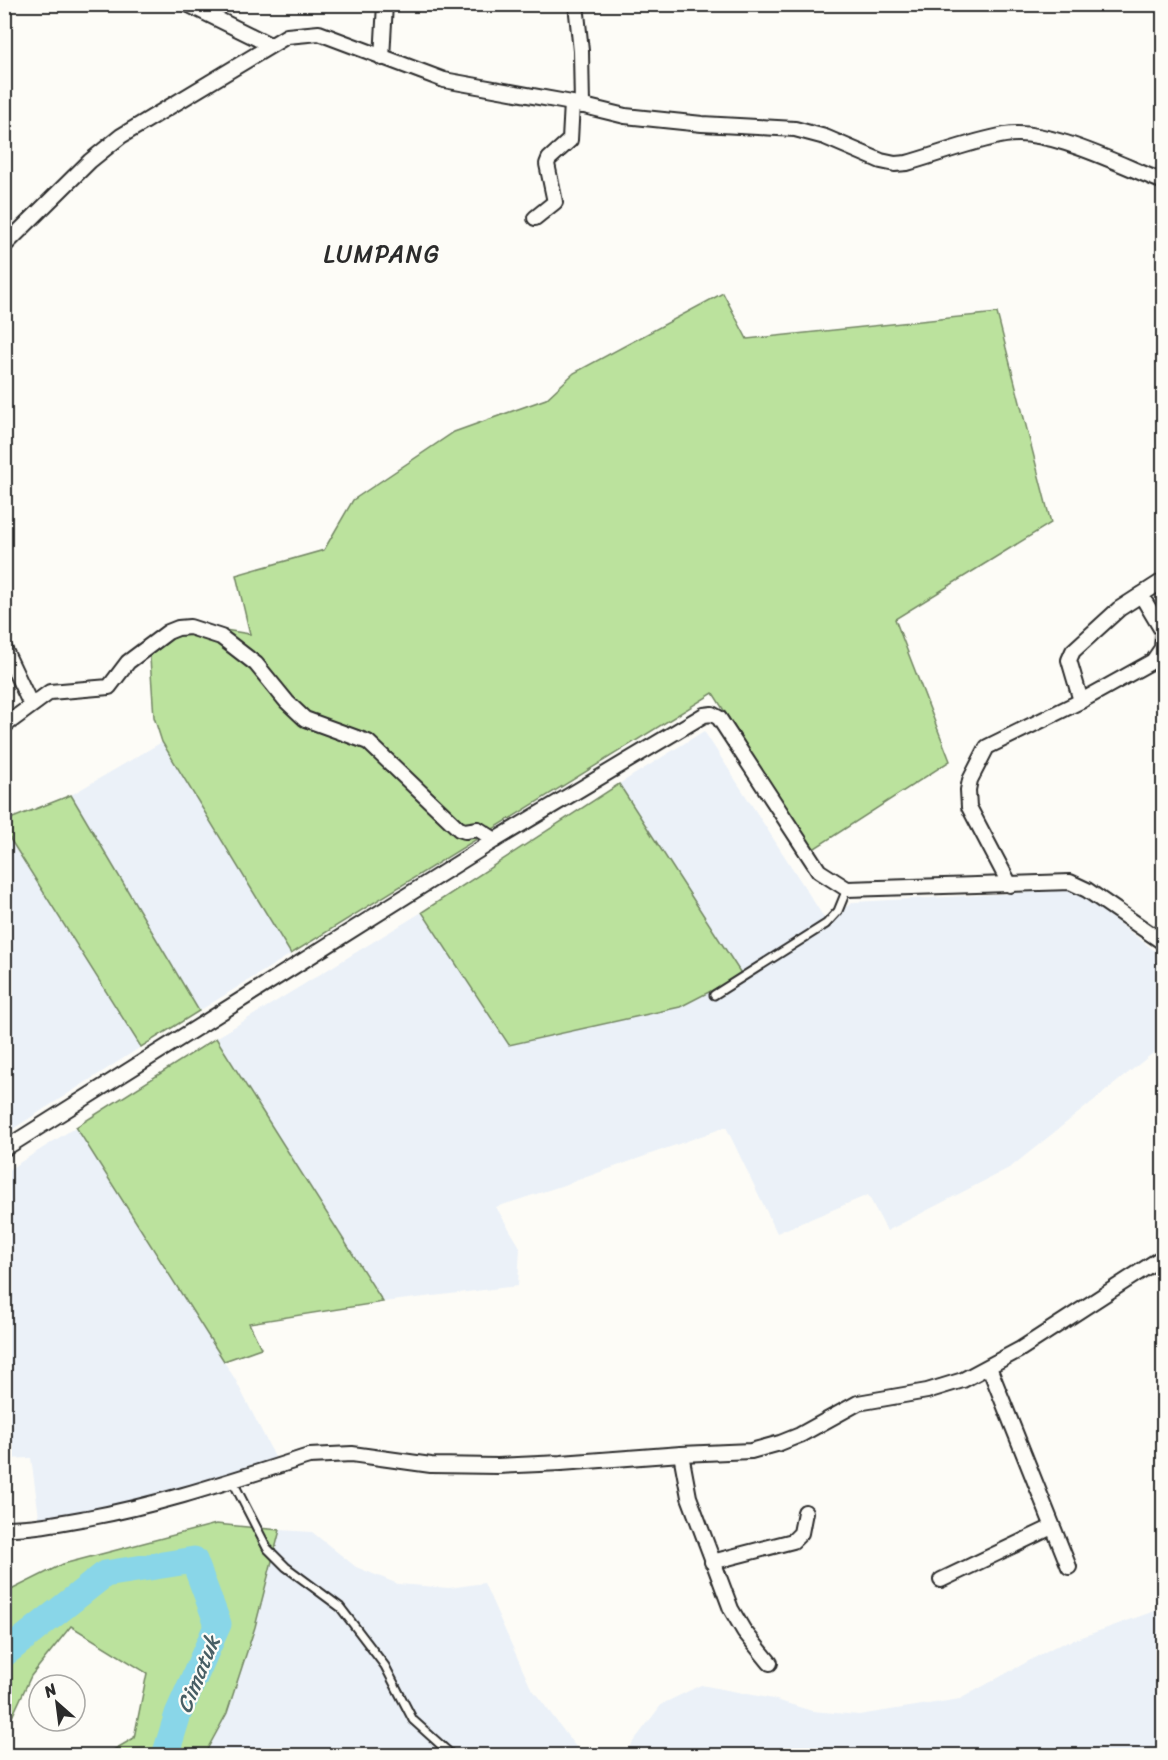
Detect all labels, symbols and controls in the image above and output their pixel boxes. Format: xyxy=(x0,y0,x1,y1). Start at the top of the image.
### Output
district label: LUMPANG xyxy=(324,233,440,275)
water label: Cimatuk xyxy=(165,1628,232,1719)
north arrow xyxy=(27,1673,87,1733)
text: N xyxy=(38,1674,63,1706)

